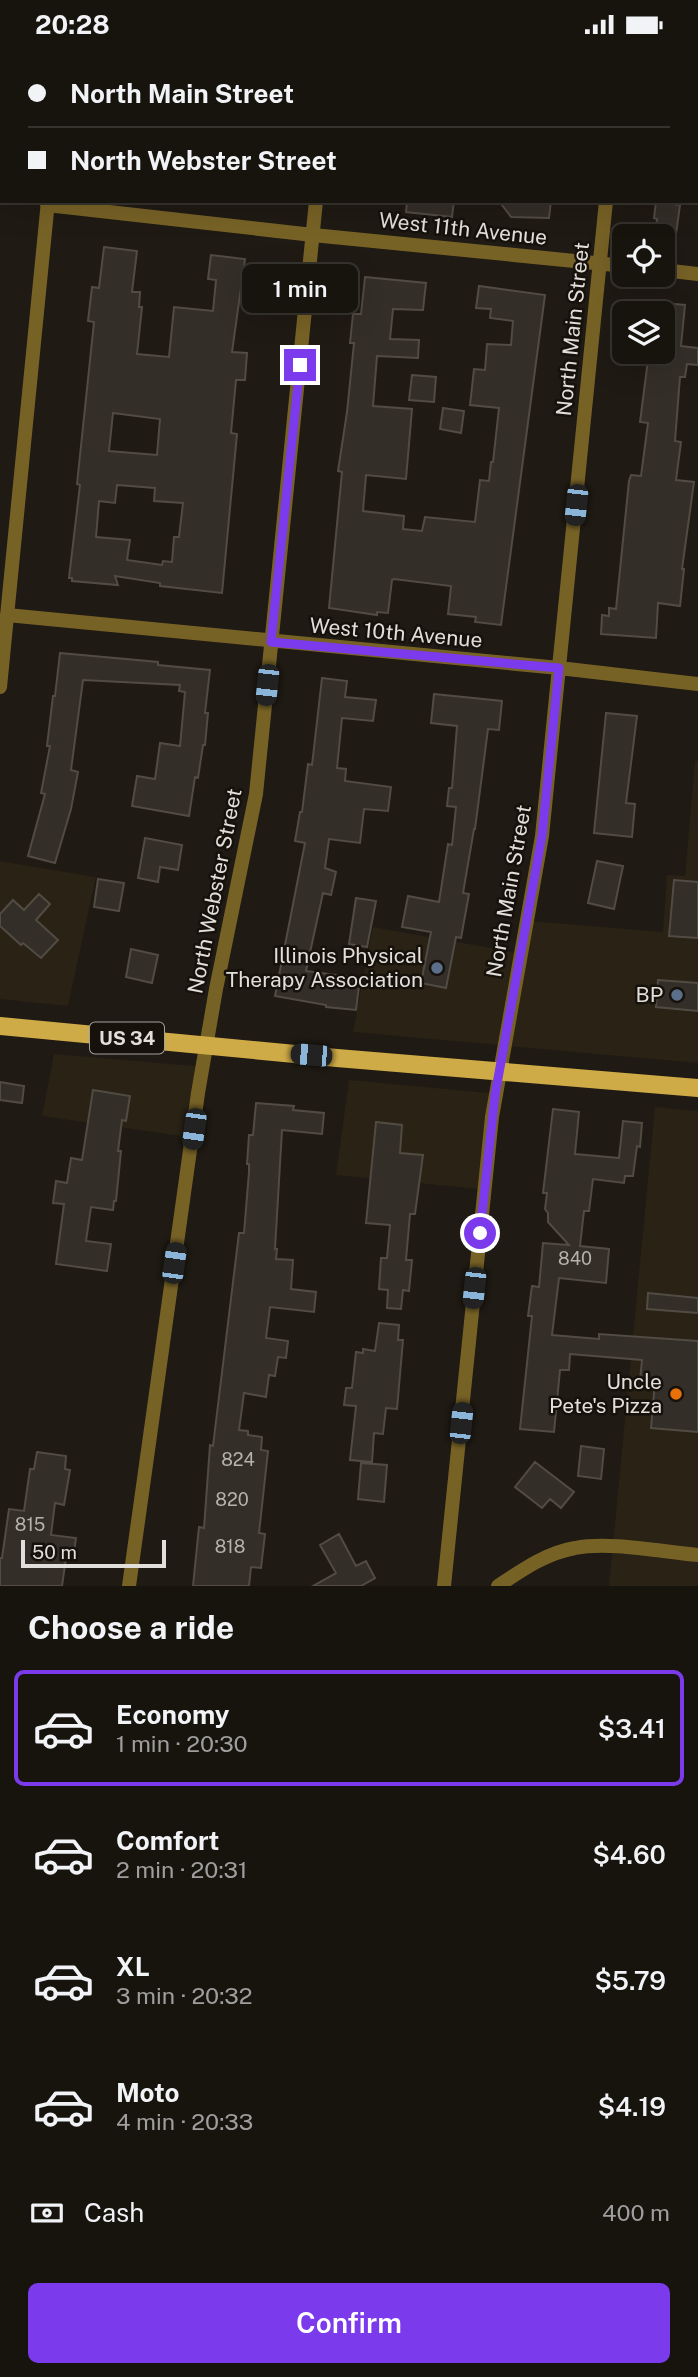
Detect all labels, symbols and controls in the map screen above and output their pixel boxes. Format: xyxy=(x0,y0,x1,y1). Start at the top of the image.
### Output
text: 20:28 xyxy=(35,9,110,40)
text: North Main Street xyxy=(70,78,294,109)
text: North Webster Street xyxy=(70,145,337,176)
street label: West 11th Avenue xyxy=(378,207,548,250)
map controls xyxy=(612,224,675,364)
button: locate xyxy=(612,224,675,287)
street label: North Main Street xyxy=(551,241,594,417)
callout: 1 min xyxy=(242,264,358,313)
text: 1 min xyxy=(273,275,327,302)
button: layers xyxy=(612,301,675,364)
route end xyxy=(284,349,316,381)
car xyxy=(564,483,589,527)
street label: West 10th Avenue xyxy=(309,612,484,653)
car xyxy=(255,663,280,707)
street label: North Webster Street xyxy=(182,786,247,996)
street label: North Main Street xyxy=(481,803,536,979)
place label: Illinois Physical Therapy Association xyxy=(226,943,423,992)
marker: Illinois Physical Therapy Association xyxy=(429,960,445,976)
place label: BP xyxy=(635,982,663,1007)
marker: BP xyxy=(669,987,685,1003)
road number: US 34 xyxy=(90,1022,164,1053)
car xyxy=(290,1043,333,1067)
car xyxy=(181,1107,208,1151)
route start xyxy=(464,1217,496,1249)
car xyxy=(161,1241,188,1285)
house number: 840 xyxy=(558,1248,592,1269)
car xyxy=(462,1266,487,1310)
place label: Uncle Pete's Pizza xyxy=(549,1369,662,1418)
marker: Uncle Pete's Pizza xyxy=(668,1386,684,1402)
car xyxy=(449,1401,474,1445)
house number: 824 xyxy=(221,1449,255,1470)
house number: 820 xyxy=(215,1489,249,1510)
house number: 815 xyxy=(15,1514,45,1535)
house number: 818 xyxy=(215,1536,245,1557)
scale bar xyxy=(21,1537,166,1569)
text: 50 m xyxy=(32,1541,77,1563)
text: Choose a ride xyxy=(28,1609,234,1646)
icon: car xyxy=(32,1697,95,1760)
text: Economy xyxy=(116,1699,229,1730)
text: $3.41 xyxy=(598,1713,666,1744)
text: 1 min · 20:30 xyxy=(116,1730,248,1757)
icon: car xyxy=(32,1823,95,1886)
text: Comfort xyxy=(116,1825,219,1856)
text: $4.60 xyxy=(592,1839,666,1870)
text: 2 min · 20:31 xyxy=(116,1856,247,1883)
icon: car xyxy=(32,1949,95,2012)
text: XL xyxy=(116,1951,150,1982)
text: $5.79 xyxy=(594,1965,666,1996)
text: 3 min · 20:32 xyxy=(116,1982,253,2009)
icon: car xyxy=(32,2075,95,2138)
text: Moto xyxy=(116,2077,179,2108)
text: $4.19 xyxy=(598,2091,666,2122)
text: 4 min · 20:33 xyxy=(116,2108,253,2135)
icon: cash xyxy=(28,2194,66,2232)
text: Cash xyxy=(84,2197,144,2228)
text: 400 m xyxy=(602,2199,670,2226)
button: Confirm xyxy=(28,2283,670,2363)

